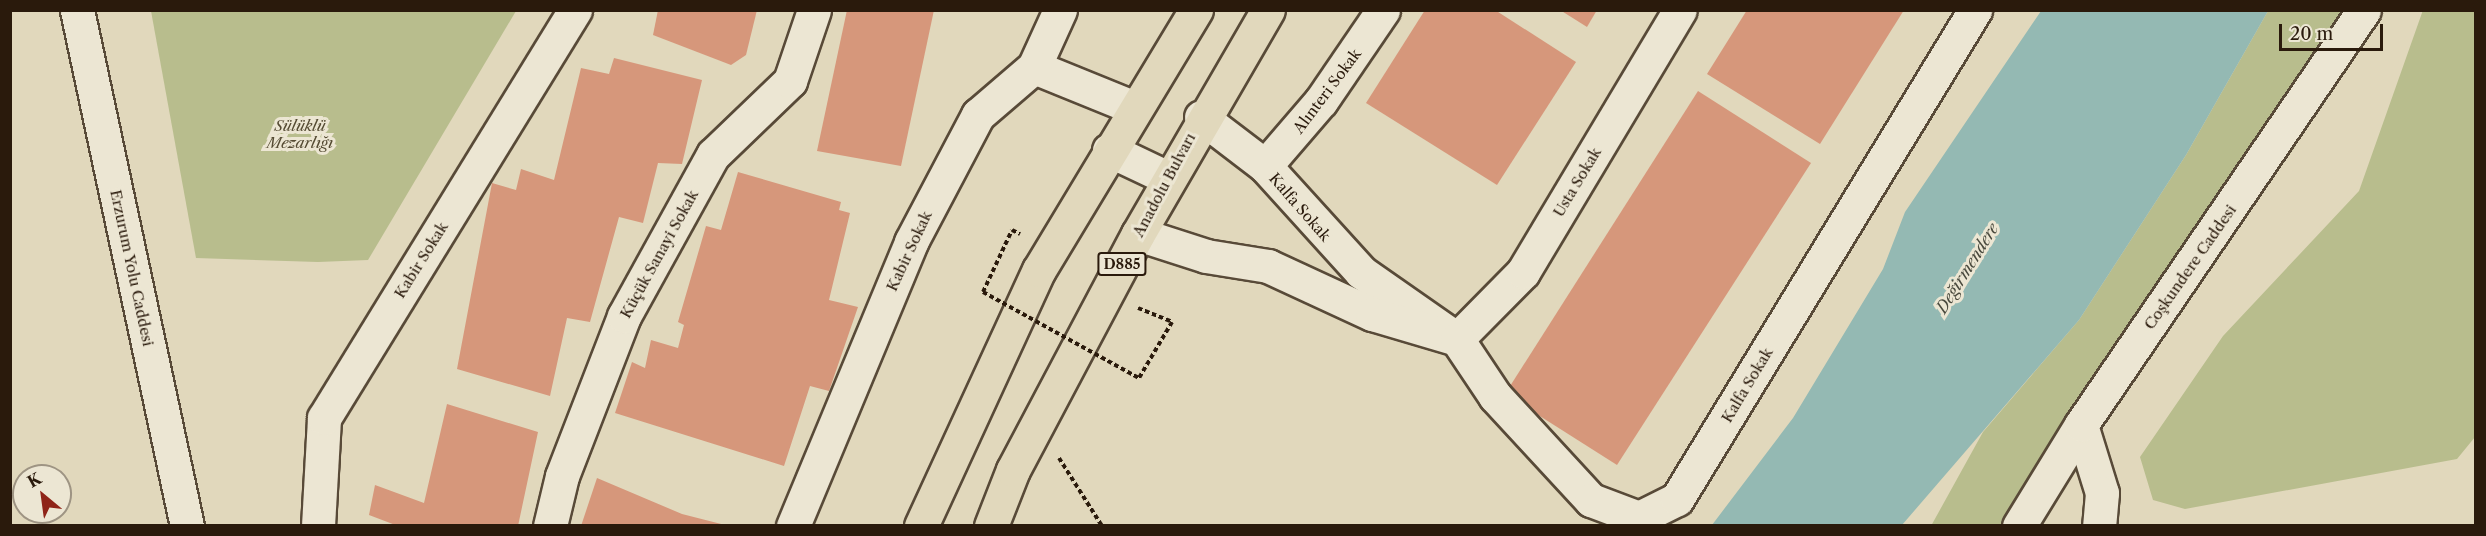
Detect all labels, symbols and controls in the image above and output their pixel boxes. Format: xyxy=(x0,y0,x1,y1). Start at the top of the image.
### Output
scale bar xyxy=(2282,12,2386,50)
text: 20 m xyxy=(2290,23,2333,45)
street label: Alınteri Sokak xyxy=(1289,45,1365,137)
park label: Sülüklü Mezarlığı xyxy=(267,116,333,151)
street label: Anadolu Bulvarı xyxy=(1129,130,1199,240)
street label: Usta Sokak xyxy=(1549,144,1605,220)
street label: Kalfa Sokak xyxy=(1266,169,1334,245)
street label: Küçük Sanayi Sokak xyxy=(616,187,702,321)
street label: Erzurum Yolu Caddesi xyxy=(107,188,157,348)
street label: Coşkundere Caddesi xyxy=(2140,201,2240,333)
street label: Kabir Sokak xyxy=(883,208,935,294)
street label: Kabir Sokak xyxy=(390,218,452,302)
water label: Değirmendere xyxy=(1932,220,2002,316)
road number: D885 xyxy=(1096,253,1148,275)
street label: Kalfa Sokak xyxy=(1718,344,1776,426)
north arrow xyxy=(12,464,72,524)
text: K xyxy=(24,468,45,492)

